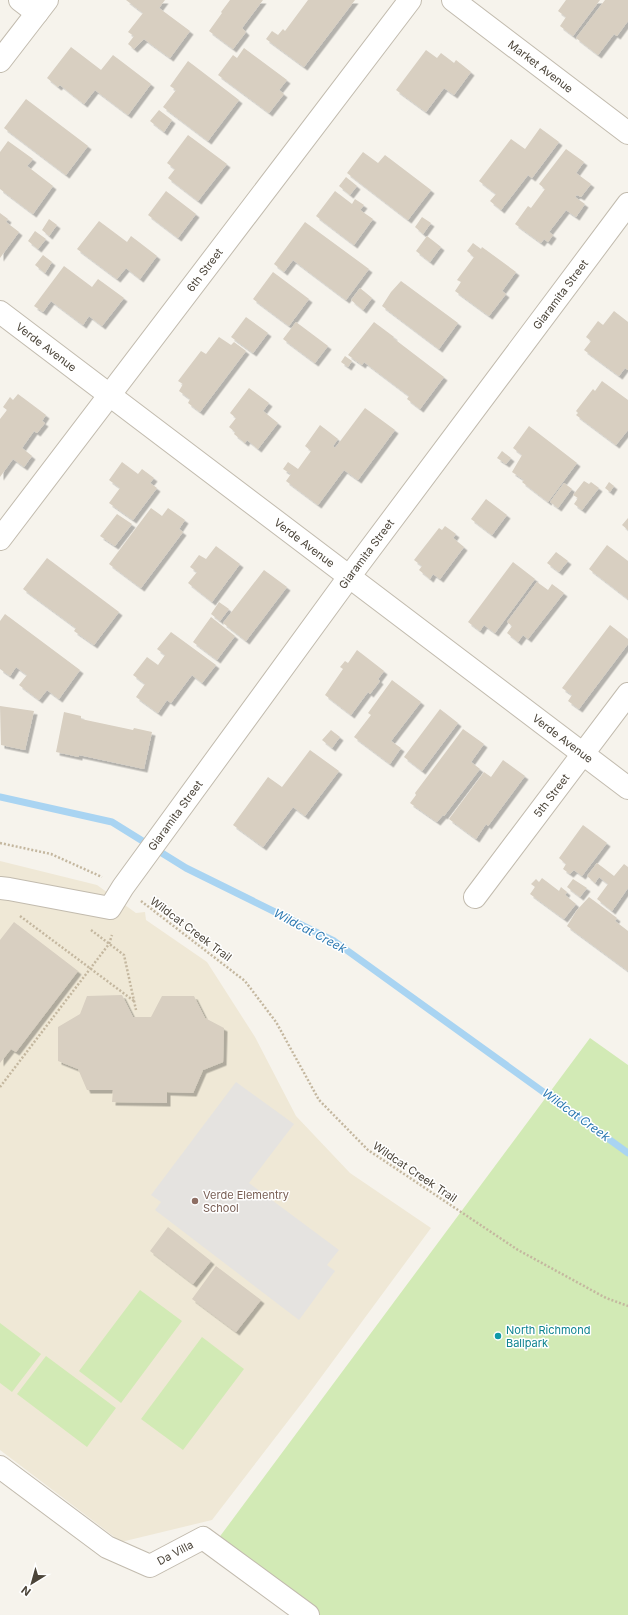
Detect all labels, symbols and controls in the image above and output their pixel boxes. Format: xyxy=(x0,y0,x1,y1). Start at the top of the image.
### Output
street label: Market Avenue xyxy=(505,37,576,96)
street label: 6th Street xyxy=(184,245,226,295)
street label: Giaramita Street xyxy=(530,256,591,332)
street label: Verde Avenue xyxy=(13,320,79,374)
street label: Verde Avenue xyxy=(271,515,337,570)
street label: Giaramita Street xyxy=(336,516,397,592)
street label: Verde Avenue xyxy=(530,711,596,766)
street label: 5th Street xyxy=(531,771,573,820)
street label: Giaramita Street xyxy=(145,777,206,853)
street label: Wildcat Creek Trail xyxy=(148,894,234,964)
water label: Wildcat Creek xyxy=(271,905,349,956)
water label: Wildcat Creek xyxy=(540,1085,613,1144)
street label: Wildcat Creek Trail xyxy=(370,1139,460,1205)
place label: Verde Elementry School xyxy=(203,1188,289,1215)
marker: Verde Elementry School xyxy=(190,1196,200,1206)
place label: North Richmond Ballpark xyxy=(506,1323,590,1350)
marker: North Richmond Ballpark xyxy=(493,1331,503,1341)
street label: Da Villa xyxy=(155,1537,196,1568)
north arrow xyxy=(12,1563,52,1603)
text: N xyxy=(18,1583,34,1599)

